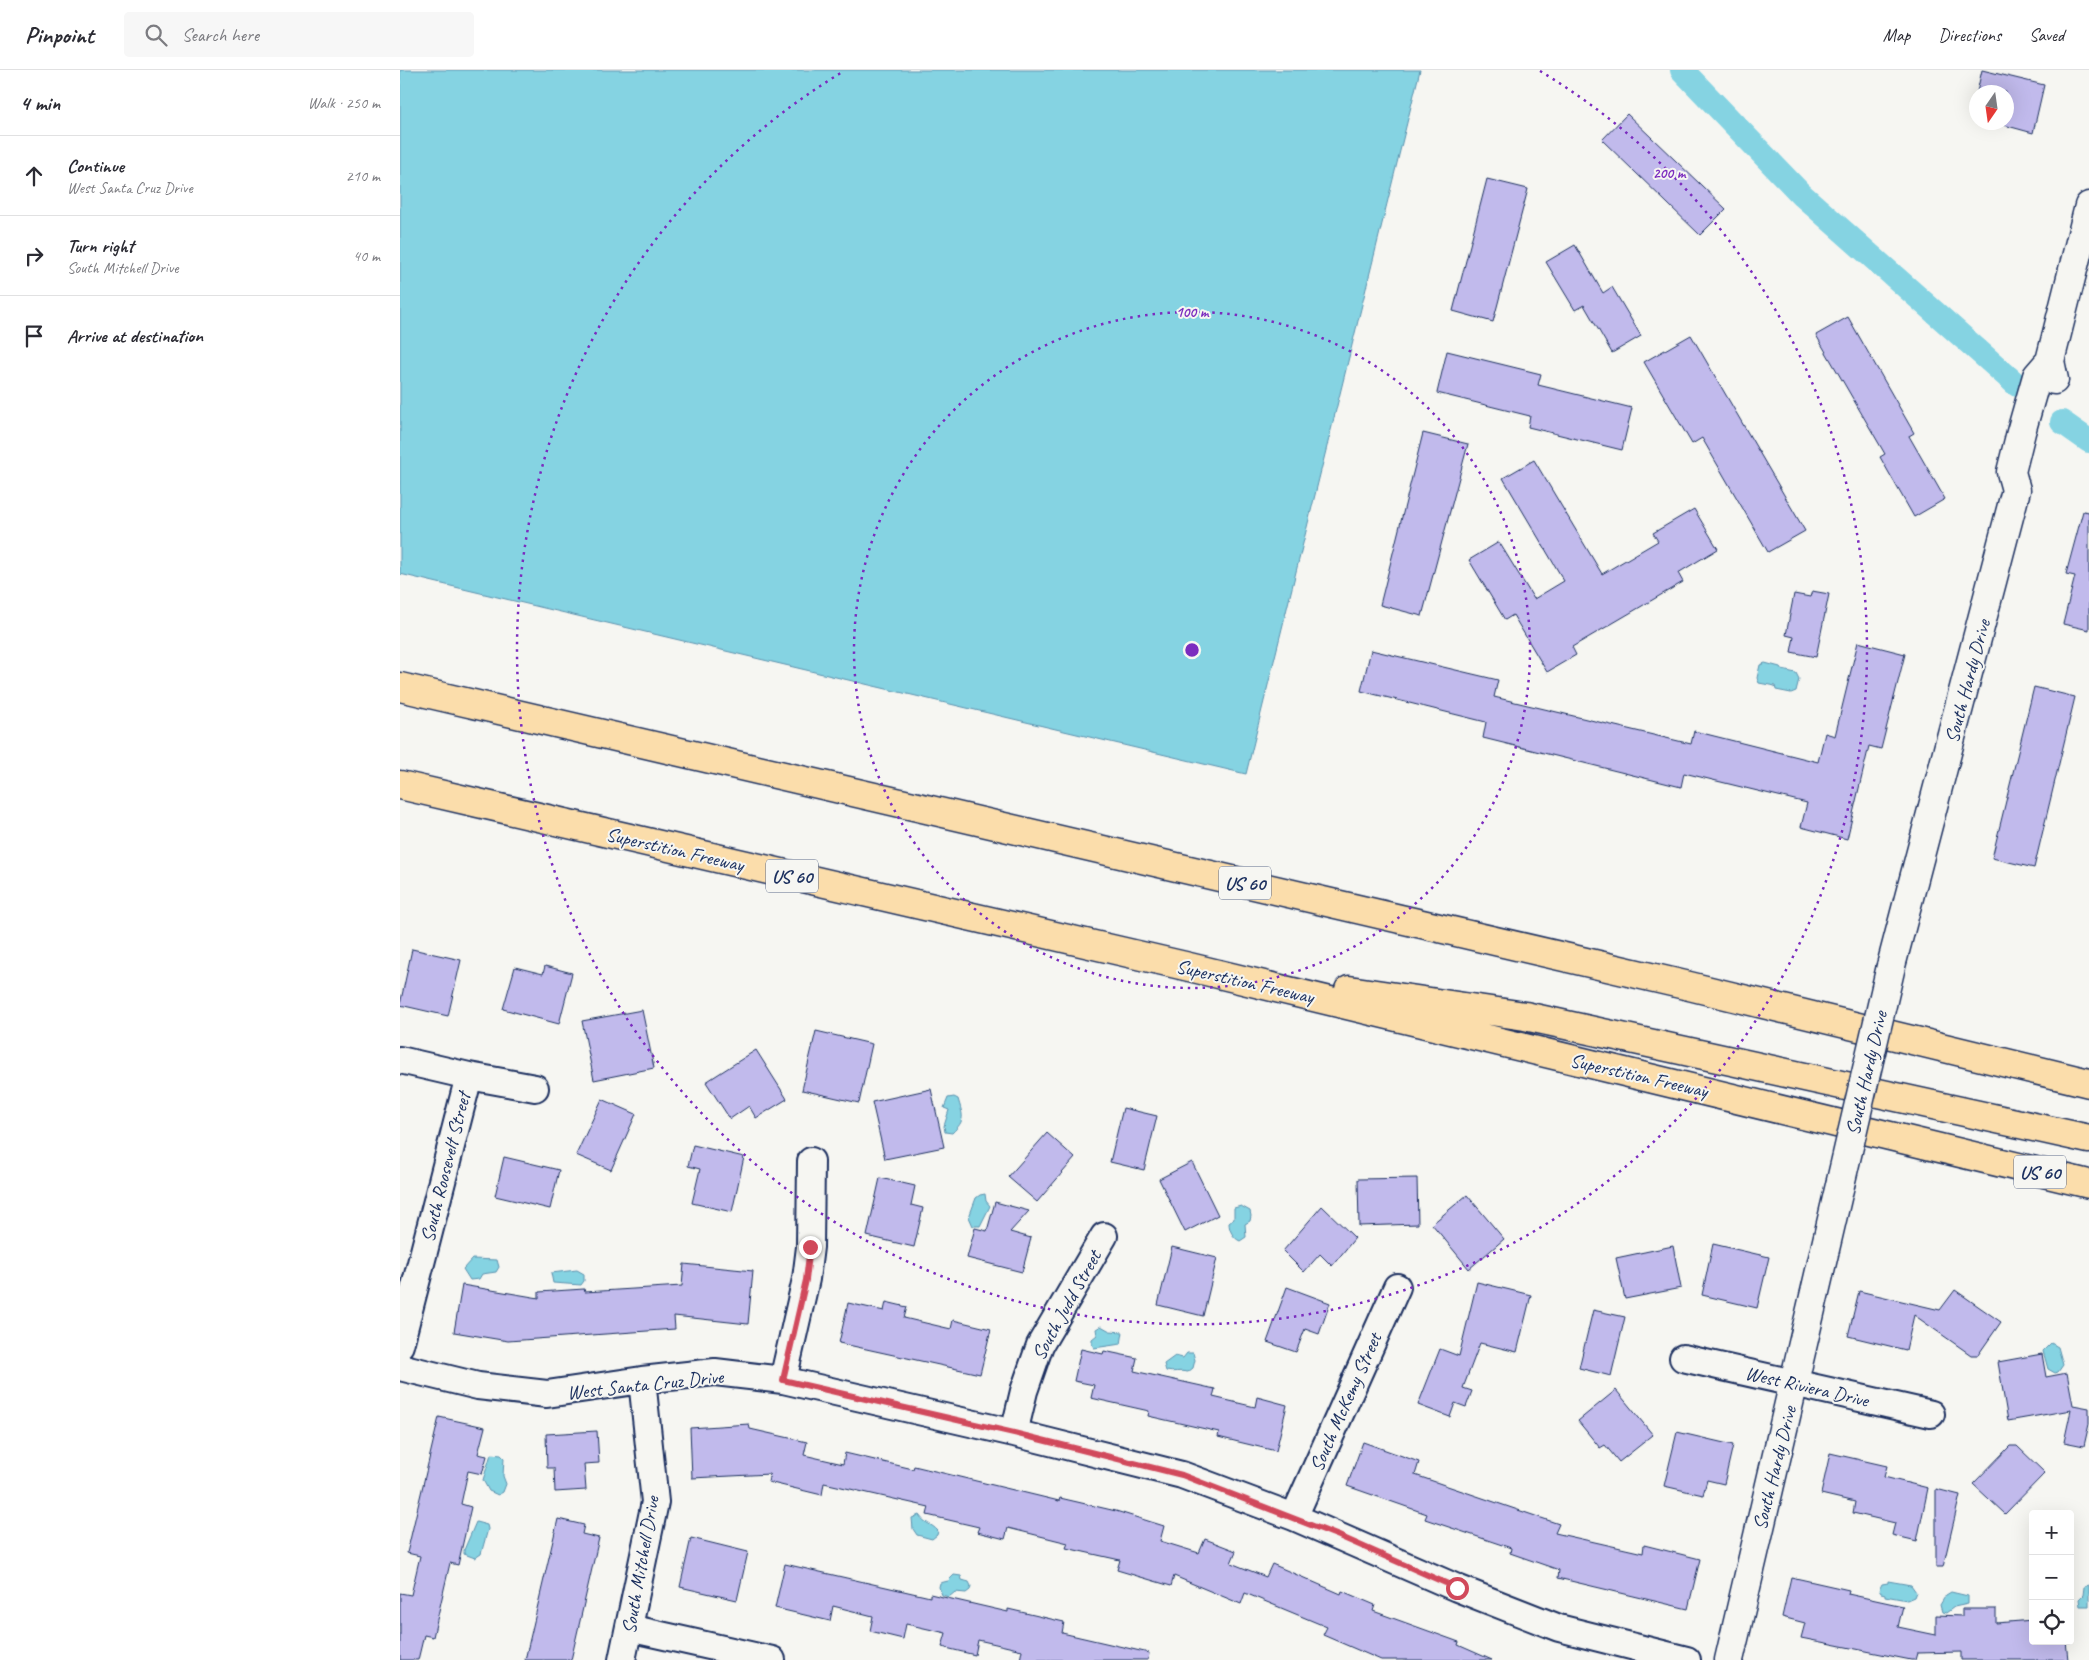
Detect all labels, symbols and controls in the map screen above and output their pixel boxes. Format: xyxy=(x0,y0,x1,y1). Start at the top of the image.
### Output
search box xyxy=(124,12,474,57)
text: Pinpoint xyxy=(25,20,94,50)
icon: search xyxy=(142,21,170,49)
text: Search here xyxy=(182,23,259,47)
text: Map xyxy=(1883,24,1910,46)
text: Directions xyxy=(1938,24,2001,46)
text: Saved xyxy=(2029,24,2064,46)
north arrow xyxy=(1969,85,2014,130)
text: 4 min xyxy=(20,90,60,116)
text: Walk · 250 m xyxy=(308,93,380,113)
text: Continue xyxy=(67,154,124,178)
icon: ahead xyxy=(20,162,48,190)
text: 200 m xyxy=(1653,164,1687,183)
text: 210 m xyxy=(346,166,380,186)
text: West Santa Cruz Drive xyxy=(67,178,193,198)
text: Turn right xyxy=(67,234,134,258)
icon: right xyxy=(20,242,48,270)
text: 40 m xyxy=(353,246,380,266)
text: South Mitchell Drive xyxy=(67,258,178,278)
text: 100 m xyxy=(1176,303,1210,322)
icon: arrive xyxy=(20,322,48,350)
text: Arrive at destination xyxy=(67,324,203,348)
street label: South Hardy Drive xyxy=(1939,615,1996,745)
centre of rings xyxy=(1183,641,1201,659)
street label: Superstition Freeway xyxy=(604,821,748,878)
road number: US 60 xyxy=(766,859,818,892)
road number: US 60 xyxy=(1219,866,1271,900)
street label: Superstition Freeway xyxy=(1174,953,1318,1010)
street label: South Hardy Drive xyxy=(1840,1007,1893,1138)
street label: Superstition Freeway xyxy=(1568,1047,1712,1104)
street label: South Roosevelt Street xyxy=(415,1086,477,1245)
road number: US 60 xyxy=(2014,1156,2066,1188)
route end xyxy=(799,1236,822,1259)
street label: South Judd Street xyxy=(1026,1244,1108,1364)
street label: South McKemy Street xyxy=(1304,1327,1388,1475)
street label: West Riviera Drive xyxy=(1743,1360,1872,1413)
street label: West Santa Cruz Drive xyxy=(566,1364,726,1405)
street label: South Hardy Drive xyxy=(1747,1402,1802,1533)
street label: South Mitchell Drive xyxy=(616,1493,665,1636)
map controls xyxy=(2029,1510,2074,1645)
button: + xyxy=(2029,1510,2074,1555)
button: − xyxy=(2029,1555,2074,1600)
route start xyxy=(1446,1577,1469,1600)
button: locate xyxy=(2029,1600,2074,1645)

